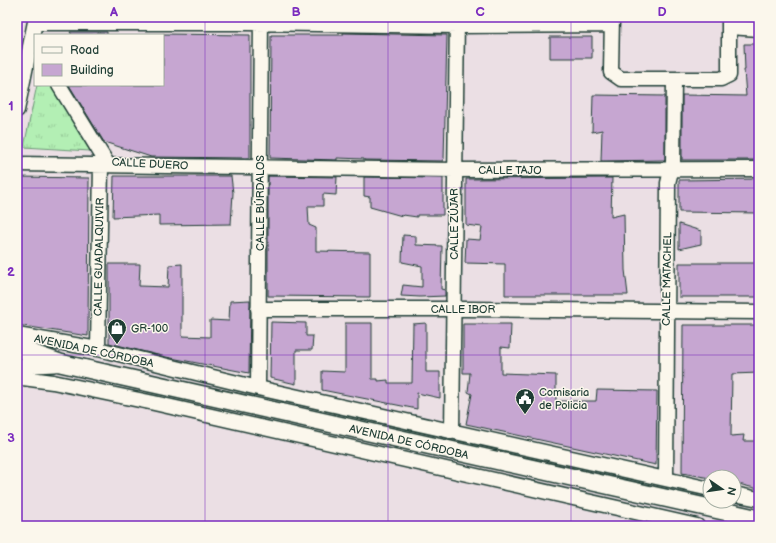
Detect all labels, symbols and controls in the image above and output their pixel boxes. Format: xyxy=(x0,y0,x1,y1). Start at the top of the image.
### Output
text: A xyxy=(109,4,118,20)
text: B xyxy=(291,4,301,20)
text: C xyxy=(475,4,485,20)
text: D xyxy=(657,4,667,20)
legend xyxy=(34,34,164,86)
text: Road xyxy=(70,43,99,58)
text: Building xyxy=(70,63,114,78)
text: 1 xyxy=(8,98,14,114)
street label: CALLE DUERO xyxy=(111,155,189,173)
street label: CALLE BÚRDALOS xyxy=(253,155,267,251)
street label: CALLE TAJO xyxy=(478,164,542,177)
street label: CALLE ZÚJAR xyxy=(447,188,461,260)
street label: CALLE GUADALQUIVIR xyxy=(91,197,107,316)
street label: CALLE MATACHEL xyxy=(660,231,674,326)
text: 2 xyxy=(7,264,15,280)
street label: CALLE IBOR xyxy=(431,303,495,316)
shop icon: GR-100 xyxy=(106,317,128,345)
place label: GR-100 xyxy=(131,322,169,335)
street label: AVENIDA DE CÓRDOBA xyxy=(33,331,155,370)
place label: Comisaria de Policia xyxy=(539,386,589,412)
public building icon: Comisaria de Policia xyxy=(514,387,536,415)
street label: AVENIDA DE CÓRDOBA xyxy=(348,421,470,462)
text: 3 xyxy=(7,430,15,446)
north arrow xyxy=(702,469,742,509)
text: N xyxy=(724,486,739,497)

